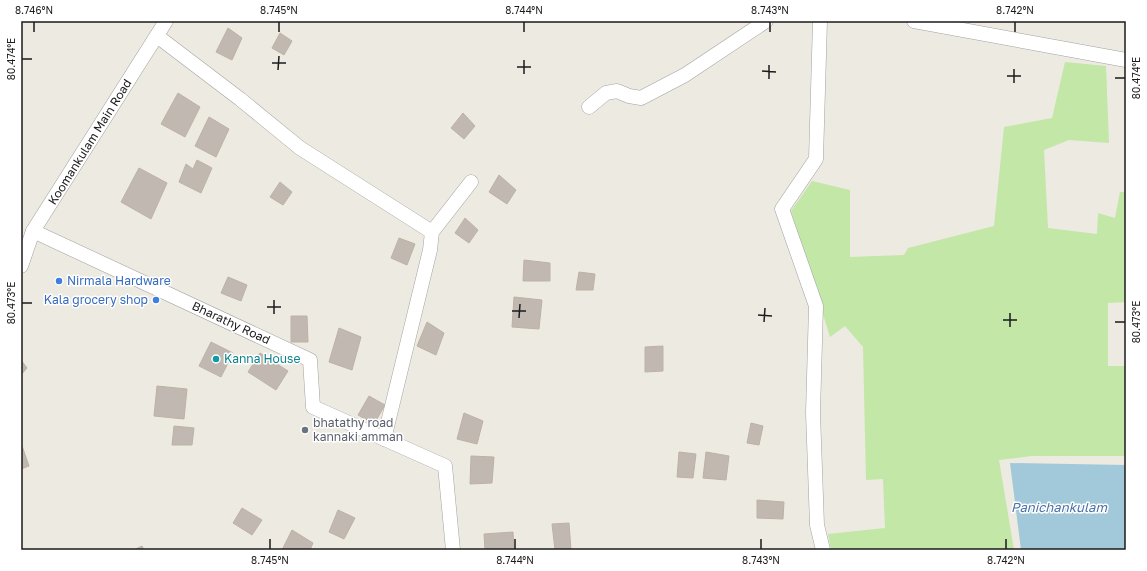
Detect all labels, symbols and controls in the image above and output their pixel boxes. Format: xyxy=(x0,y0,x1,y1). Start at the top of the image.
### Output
text: 8.746°N xyxy=(15,4,53,16)
text: 8.745°N xyxy=(260,4,298,16)
text: 8.744°N xyxy=(505,4,543,16)
text: 8.743°N xyxy=(751,4,789,16)
text: 8.742°N xyxy=(996,4,1034,16)
text: 80.474°E xyxy=(5,38,17,80)
text: 80.474°E xyxy=(1130,57,1142,99)
street label: Koomankulam Main Road xyxy=(45,76,135,207)
place label: Nirmala Hardware xyxy=(67,273,171,288)
marker: Nirmala Hardware xyxy=(54,276,64,286)
text: 80.473°E xyxy=(5,282,17,324)
place label: Kala grocery shop xyxy=(44,292,148,307)
marker: Kala grocery shop xyxy=(151,295,161,305)
street label: Bharathy Road xyxy=(190,298,273,347)
text: 80.473°E xyxy=(1130,301,1142,343)
place label: Kanna House xyxy=(224,351,300,366)
marker: Kanna House xyxy=(211,354,221,364)
place label: bhatathy road kannaki amman xyxy=(313,415,403,444)
marker: bhatathy road kannaki amman xyxy=(300,425,310,435)
water label: Panichankulam xyxy=(1011,499,1107,515)
text: 8.745°N xyxy=(251,554,289,566)
text: 8.744°N xyxy=(496,554,534,566)
text: 8.743°N xyxy=(742,554,780,566)
text: 8.742°N xyxy=(987,554,1025,566)

